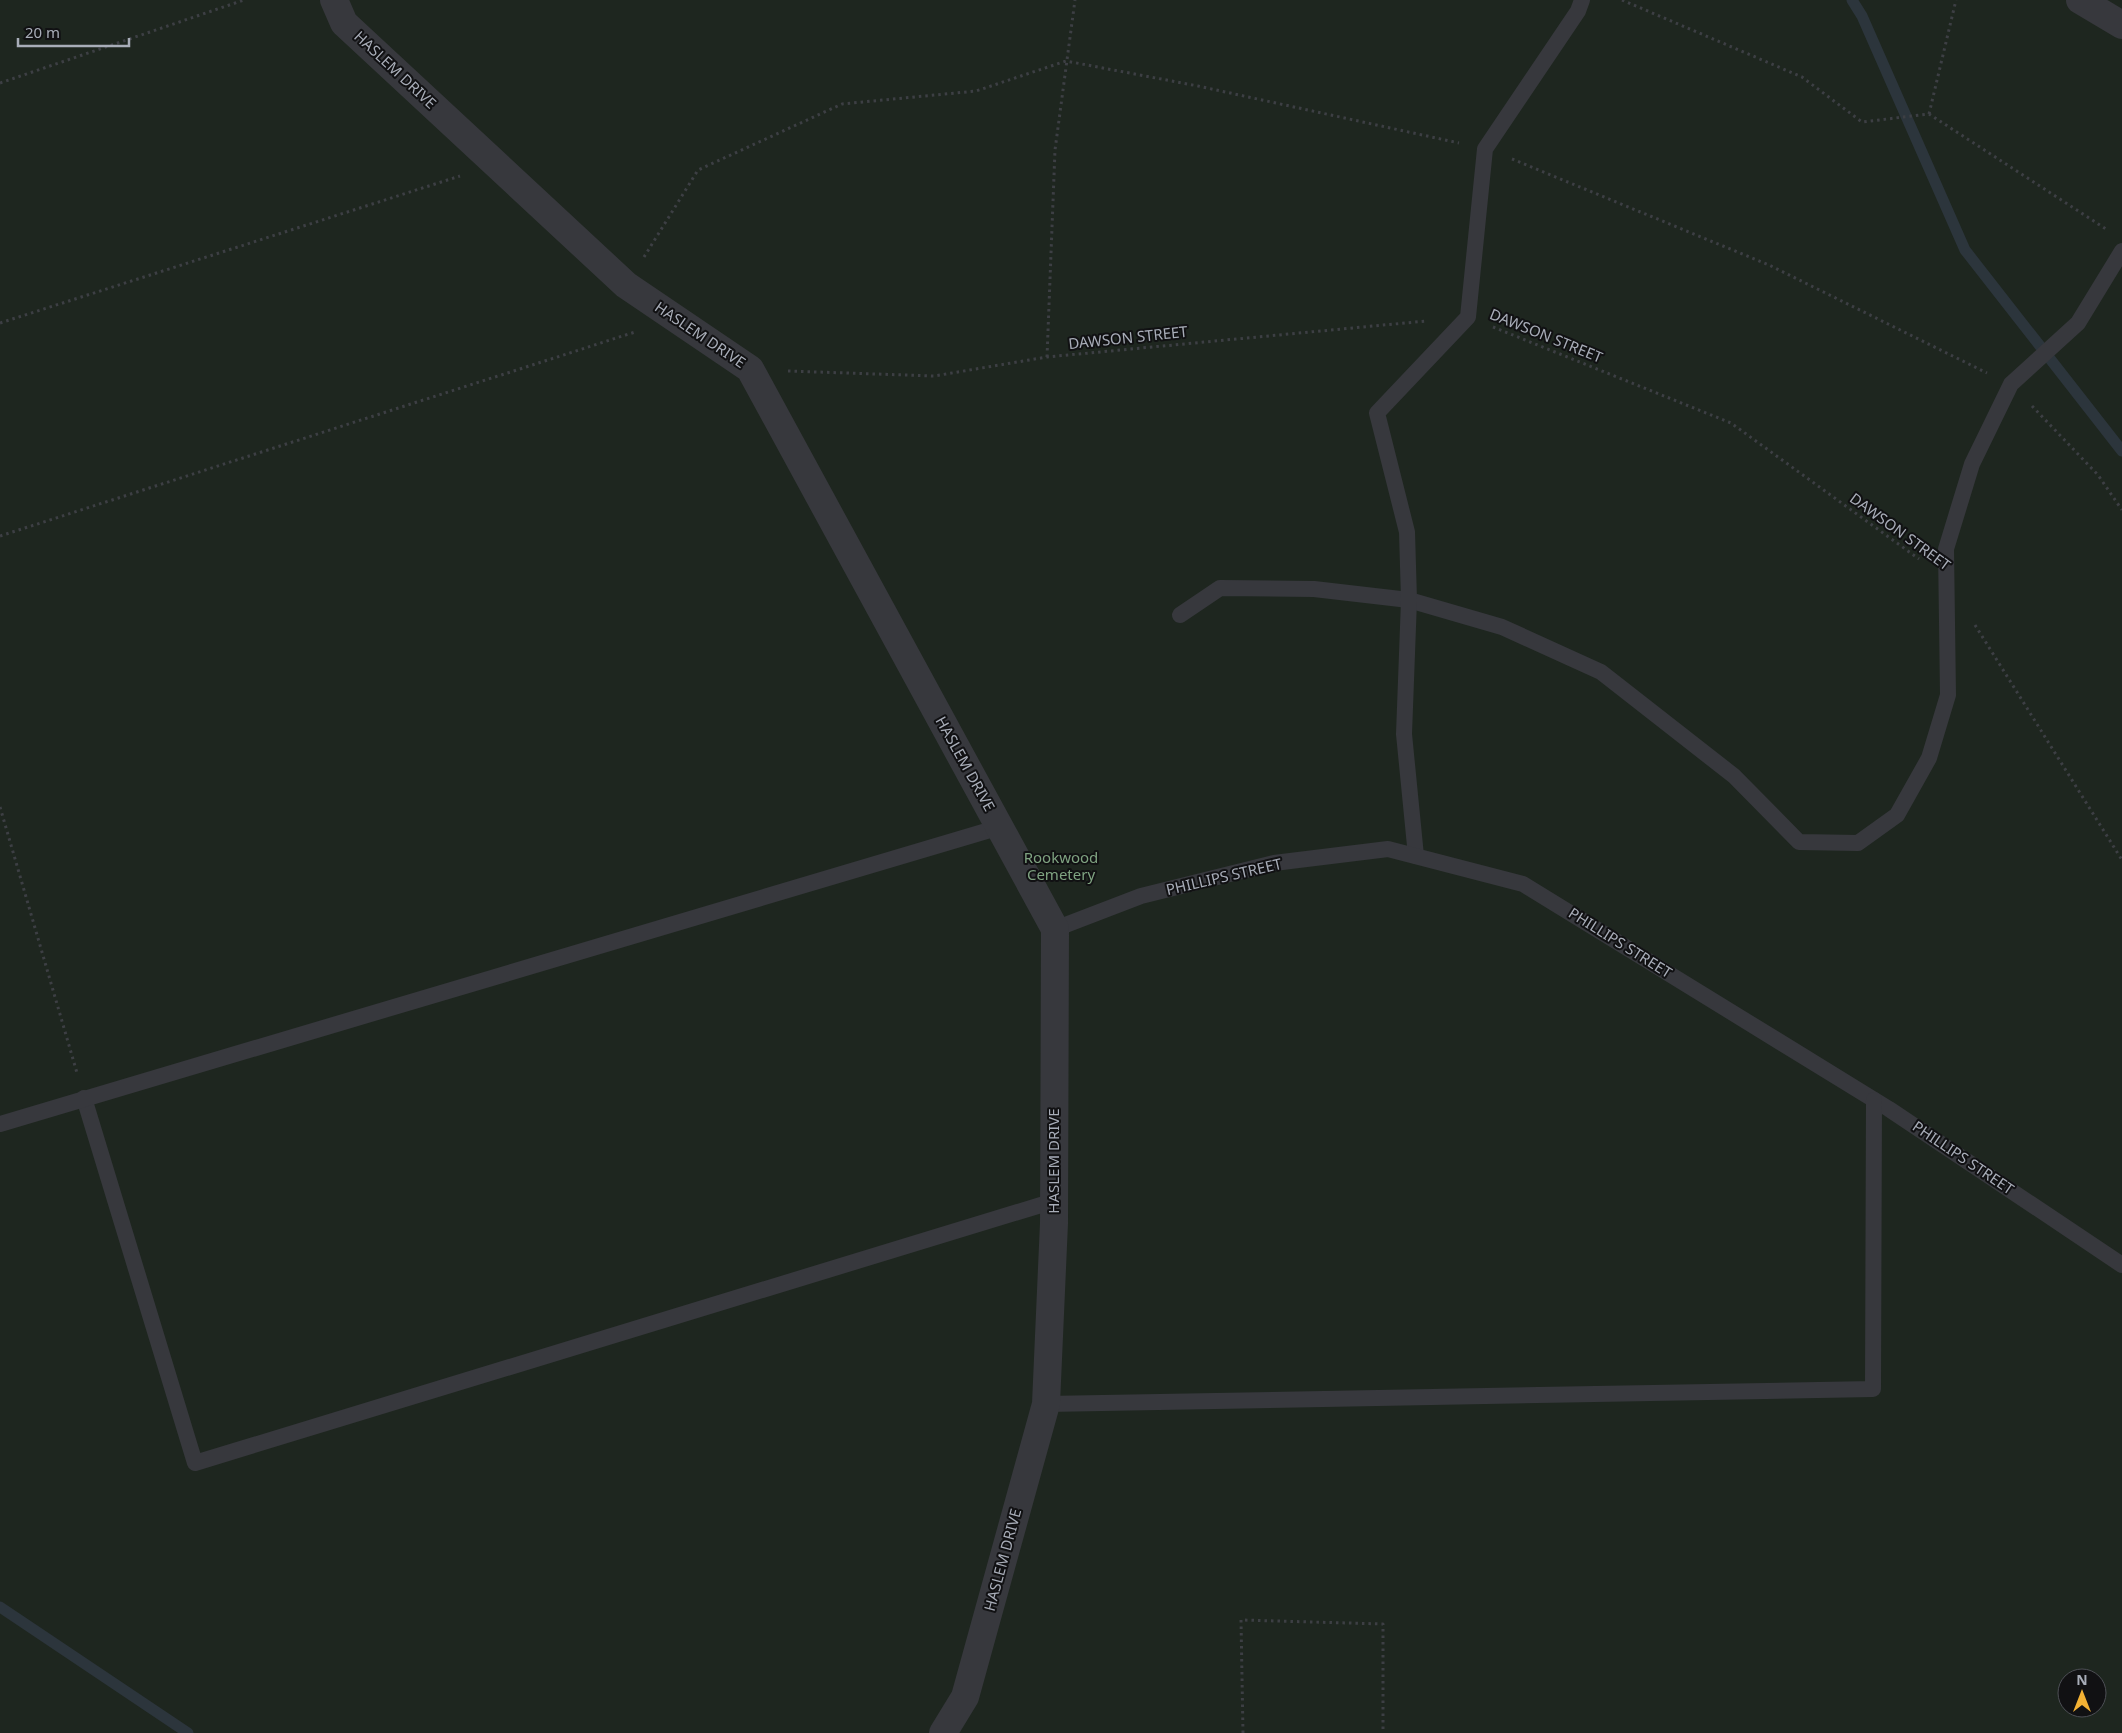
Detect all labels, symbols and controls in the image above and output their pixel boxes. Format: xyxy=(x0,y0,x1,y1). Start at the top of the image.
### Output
scale bar xyxy=(18,15,129,47)
text: 20 m xyxy=(25,22,60,42)
street label: HASLEM DRIVE xyxy=(350,26,441,113)
street label: HASLEM DRIVE xyxy=(651,296,750,372)
street label: DAWSON STREET xyxy=(1487,303,1606,367)
street label: DAWSON STREET xyxy=(1067,321,1189,353)
street label: DAWSON STREET xyxy=(1846,488,1955,575)
street label: HASLEM DRIVE xyxy=(932,713,1000,814)
park label: Rookwood Cemetery xyxy=(1024,847,1098,884)
street label: PHILLIPS STREET xyxy=(1164,853,1284,899)
street label: PHILLIPS STREET xyxy=(1565,902,1677,982)
street label: HASLEM DRIVE xyxy=(1043,1108,1063,1214)
street label: PHILLIPS STREET xyxy=(1909,1116,2019,1199)
street label: HASLEM DRIVE xyxy=(979,1506,1025,1613)
north arrow xyxy=(2057,1668,2107,1718)
text: N xyxy=(2076,1670,2088,1689)

